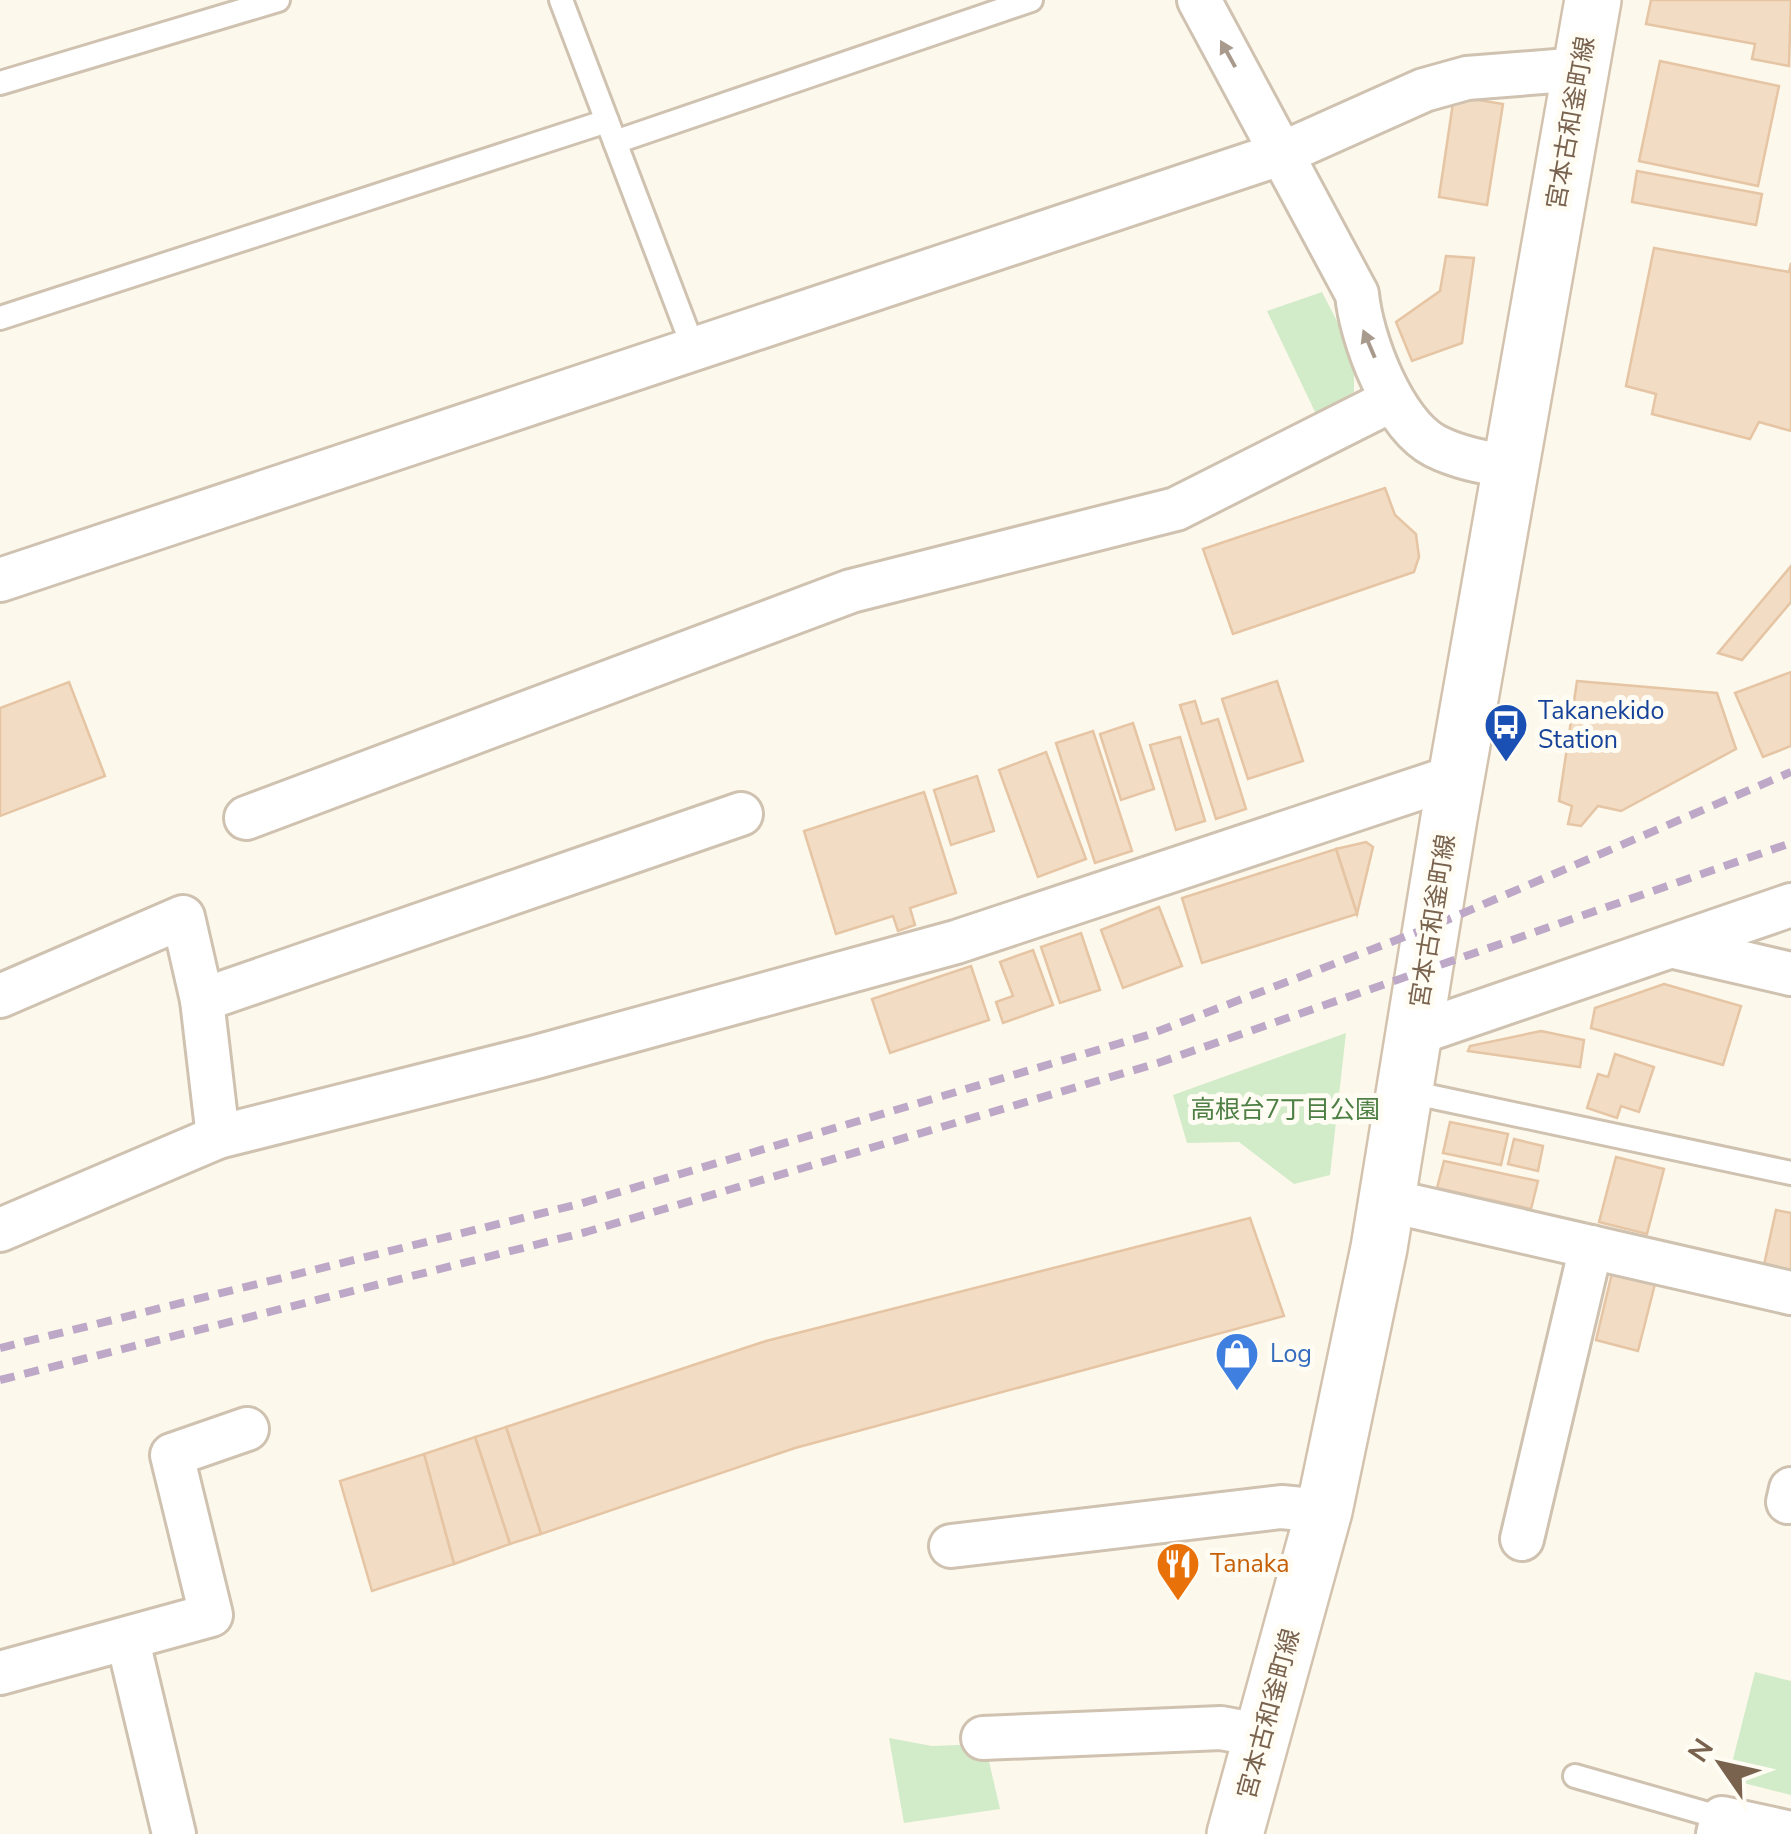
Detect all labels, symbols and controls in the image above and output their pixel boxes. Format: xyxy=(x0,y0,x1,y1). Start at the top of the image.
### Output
street label: 宮本古和釜町線 xyxy=(1539,34,1603,212)
one-way arrow xyxy=(1220,39,1237,68)
one-way arrow xyxy=(1361,330,1377,359)
place label: Takanekido Station xyxy=(1538,694,1664,757)
bus stop icon: Takanekido Station xyxy=(1483,702,1529,763)
street label: 宮本古和釜町線 xyxy=(1403,832,1463,1010)
park label: 高根台7丁目公園 xyxy=(1190,1093,1380,1127)
shop icon: Log xyxy=(1214,1331,1260,1392)
place label: Log xyxy=(1270,1337,1312,1371)
restaurant icon: Tanaka xyxy=(1155,1541,1201,1602)
place label: Tanaka xyxy=(1210,1547,1289,1581)
street label: 宮本古和釜町線 xyxy=(1230,1625,1308,1803)
north arrow xyxy=(1671,1714,1771,1814)
text: N xyxy=(1679,1731,1723,1770)

